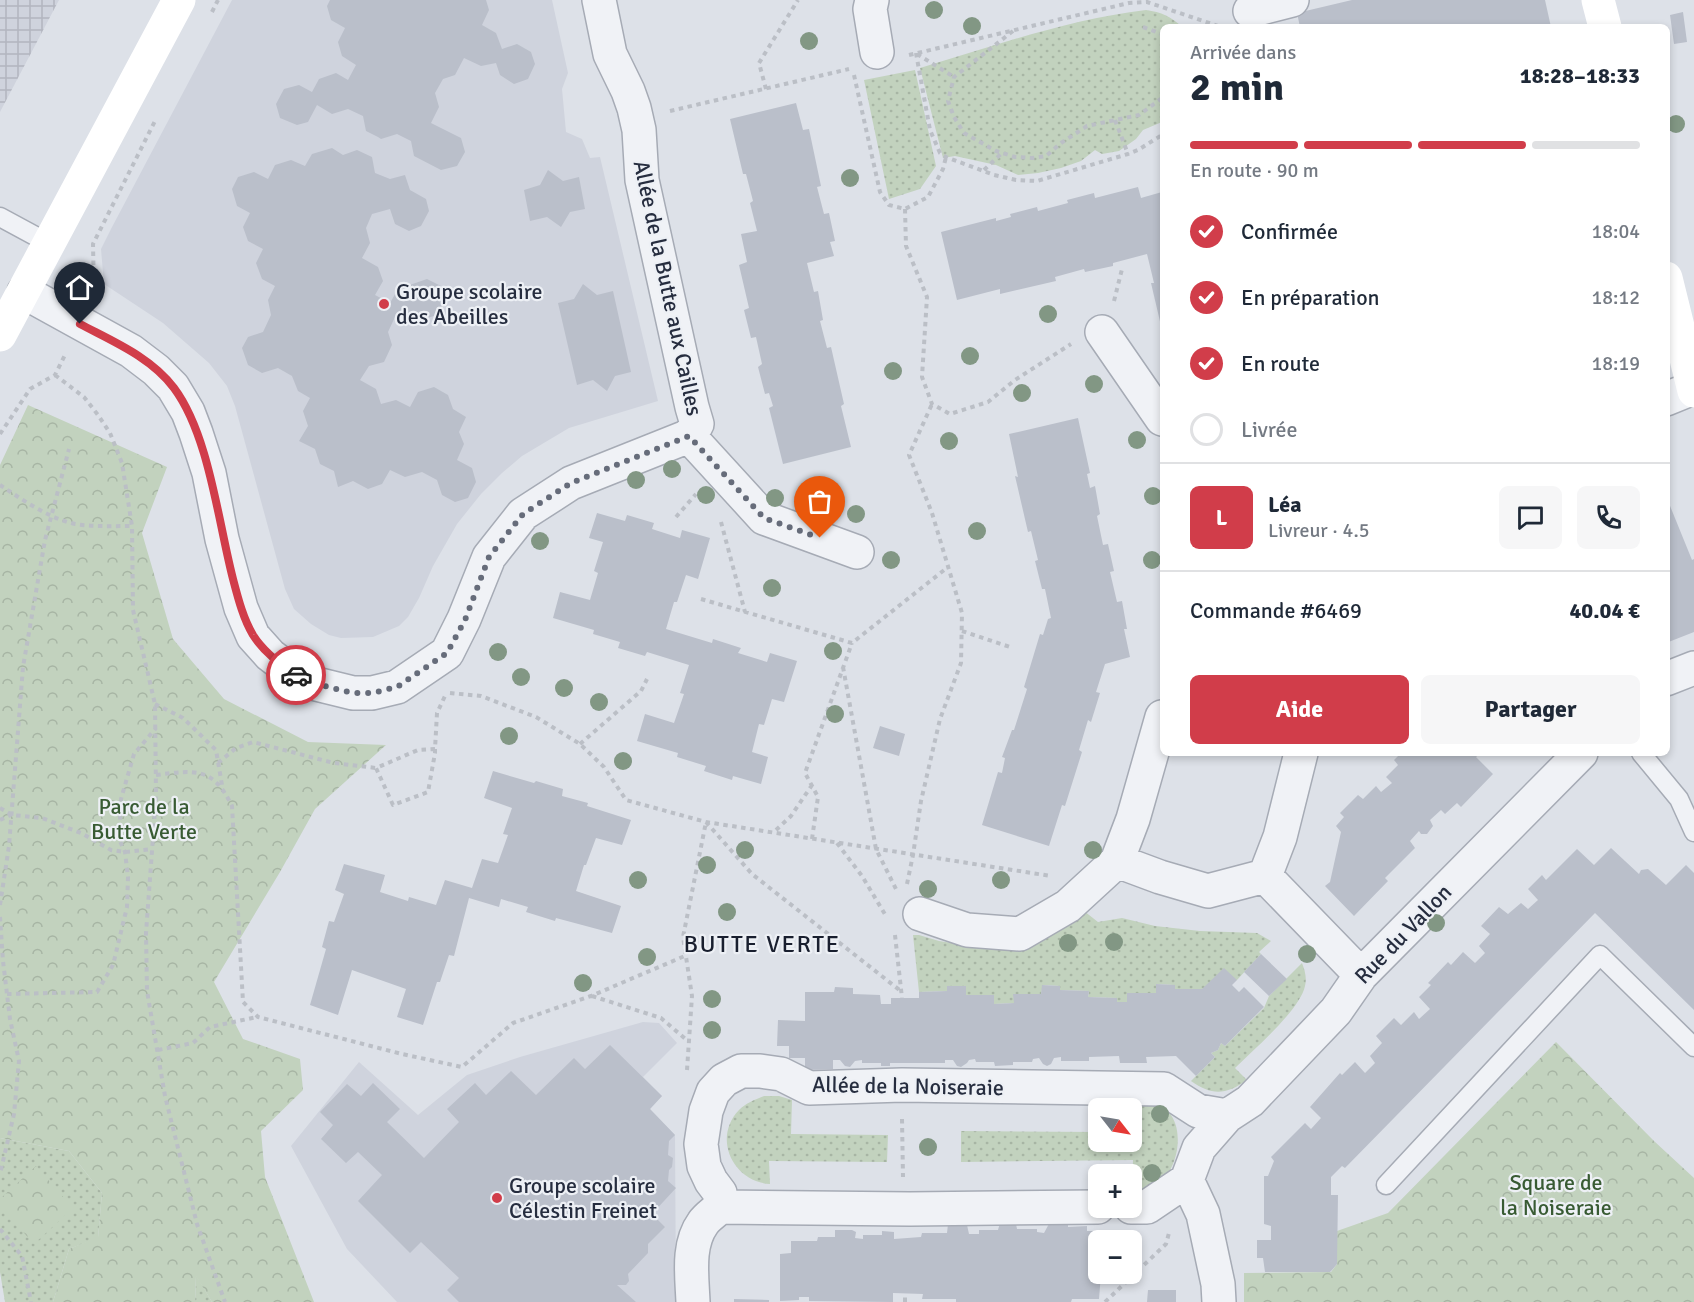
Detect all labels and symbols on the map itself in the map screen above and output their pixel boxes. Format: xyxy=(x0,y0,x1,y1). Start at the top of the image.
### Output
street label: Allée de la Butte aux Cailles xyxy=(628,158,708,418)
pin xyxy=(54,262,105,324)
place label: Groupe scolaire des Abeilles xyxy=(396,278,542,330)
marker: Groupe scolaire des Abeilles xyxy=(377,297,391,311)
pin xyxy=(794,476,845,538)
courier xyxy=(266,645,326,705)
park label: Parc de la Butte Verte xyxy=(91,793,197,845)
street label: Rue du Vallon xyxy=(1349,879,1457,989)
district label: BUTTE VERTE xyxy=(683,929,841,959)
street label: Allée de la Noiseraie xyxy=(812,1071,1004,1101)
north arrow xyxy=(1088,1098,1142,1152)
park label: Square de la Noiseraie xyxy=(1500,1169,1612,1221)
place label: Groupe scolaire Célestin Freinet xyxy=(509,1172,657,1224)
marker: Groupe scolaire Célestin Freinet xyxy=(490,1191,504,1205)

